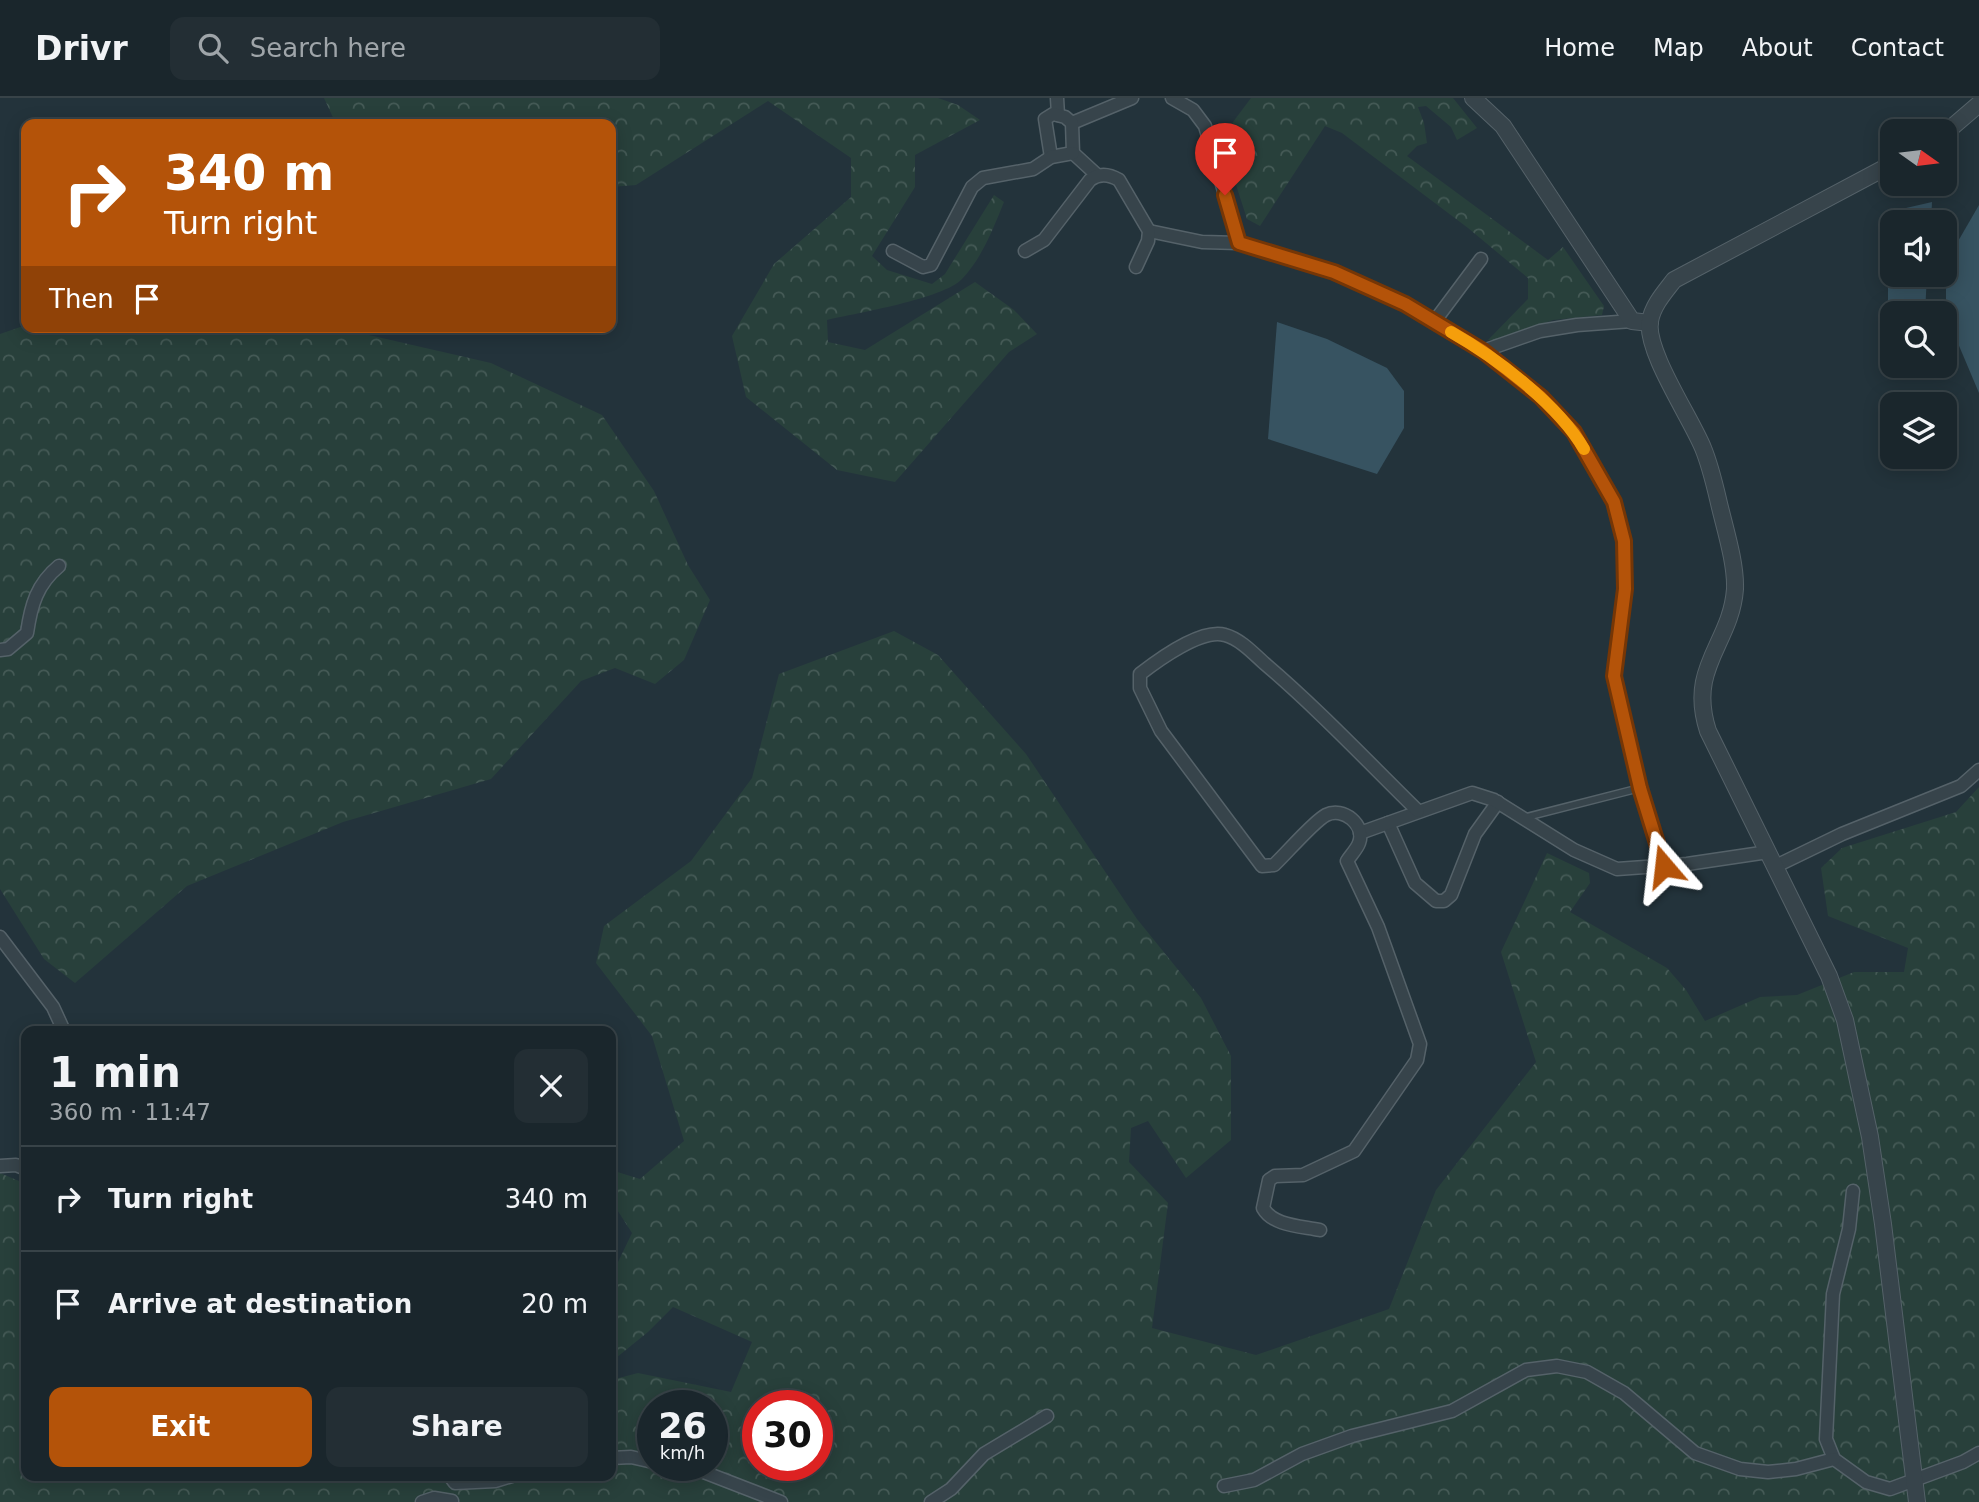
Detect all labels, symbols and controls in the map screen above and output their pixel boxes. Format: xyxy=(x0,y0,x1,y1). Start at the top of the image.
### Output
search box xyxy=(170,17,660,80)
text: Drivr xyxy=(35,29,128,68)
icon: search xyxy=(194,29,232,67)
text: Search here xyxy=(250,33,406,63)
text: Home xyxy=(1544,34,1615,62)
text: Map xyxy=(1653,34,1704,62)
text: About xyxy=(1742,34,1813,62)
text: Contact xyxy=(1851,34,1944,62)
north arrow xyxy=(1880,119,1956,196)
map controls xyxy=(1880,119,1957,469)
pin xyxy=(1195,123,1255,195)
icon: arrive xyxy=(1206,134,1244,172)
text: 340 m xyxy=(164,145,334,202)
icon: right xyxy=(49,147,140,238)
text: Turn right xyxy=(164,204,317,242)
button: sound xyxy=(1880,210,1957,287)
icon: arrive xyxy=(128,280,166,318)
text: Then xyxy=(49,284,114,314)
button: search xyxy=(1880,301,1957,378)
button: layers xyxy=(1880,392,1957,469)
position arrow xyxy=(1627,829,1701,903)
text: 1 min xyxy=(49,1048,181,1097)
button: close xyxy=(514,1049,588,1123)
text: 360 m · 11:47 xyxy=(49,1099,211,1125)
icon: right xyxy=(49,1180,87,1218)
text: Turn right xyxy=(108,1184,253,1214)
text: 340 m xyxy=(505,1184,588,1214)
icon: arrive xyxy=(49,1285,87,1323)
text: Arrive at destination xyxy=(108,1289,412,1319)
text: 20 m xyxy=(521,1289,588,1319)
button: Exit xyxy=(49,1387,312,1467)
button: Share xyxy=(326,1387,588,1467)
speed limit sign: 30 xyxy=(742,1390,833,1481)
text: 26 xyxy=(658,1406,707,1446)
text: km/h xyxy=(660,1442,705,1463)

